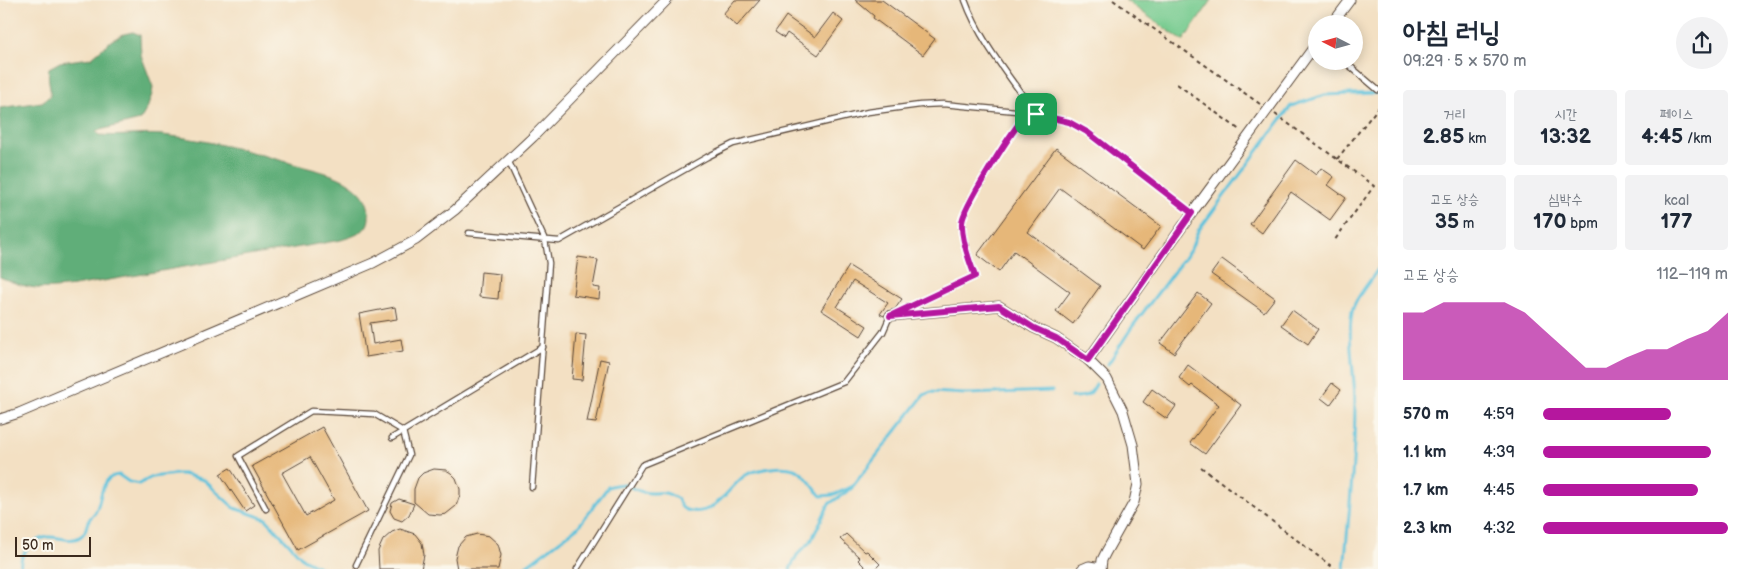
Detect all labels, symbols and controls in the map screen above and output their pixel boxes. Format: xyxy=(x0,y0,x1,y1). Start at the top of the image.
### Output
north arrow xyxy=(1308,15,1362,70)
map controls xyxy=(1308,15,1363,70)
text: 아침 러닝 xyxy=(1403,16,1501,49)
button: share xyxy=(1676,17,1728,69)
text: 09:29 · 5 × 570 m xyxy=(1403,52,1526,71)
pin xyxy=(1015,93,1057,135)
icon: arrive xyxy=(1022,100,1050,128)
text: 거리 xyxy=(1443,106,1466,123)
text: 시간 xyxy=(1554,106,1577,123)
text: 페이스 xyxy=(1660,106,1693,123)
text: 2.85 xyxy=(1422,124,1464,149)
text: 13:32 xyxy=(1540,124,1591,149)
text: 4:45 xyxy=(1641,124,1683,149)
text: km xyxy=(1464,130,1487,147)
text: /km xyxy=(1683,130,1712,147)
text: 고도 상승 xyxy=(1430,191,1479,208)
text: 심박수 xyxy=(1549,191,1582,208)
text: kcal xyxy=(1664,192,1689,209)
text: 35 xyxy=(1435,209,1459,234)
text: 170 xyxy=(1533,209,1567,234)
text: 177 xyxy=(1660,209,1693,234)
text: m xyxy=(1459,215,1474,232)
text: bpm xyxy=(1567,215,1598,232)
text: 112–119 m xyxy=(1656,265,1728,284)
text: 고도 상승 xyxy=(1403,266,1459,285)
text: 570 m xyxy=(1403,405,1449,424)
text: 4:59 xyxy=(1483,405,1514,424)
text: 1.1 km xyxy=(1403,443,1446,462)
text: 4:39 xyxy=(1483,443,1515,462)
text: 1.7 km xyxy=(1403,481,1448,500)
text: 4:45 xyxy=(1483,481,1515,500)
text: 2.3 km xyxy=(1403,519,1452,538)
text: 4:32 xyxy=(1483,519,1515,538)
scale bar xyxy=(15,534,91,557)
text: 50 m xyxy=(22,537,54,554)

